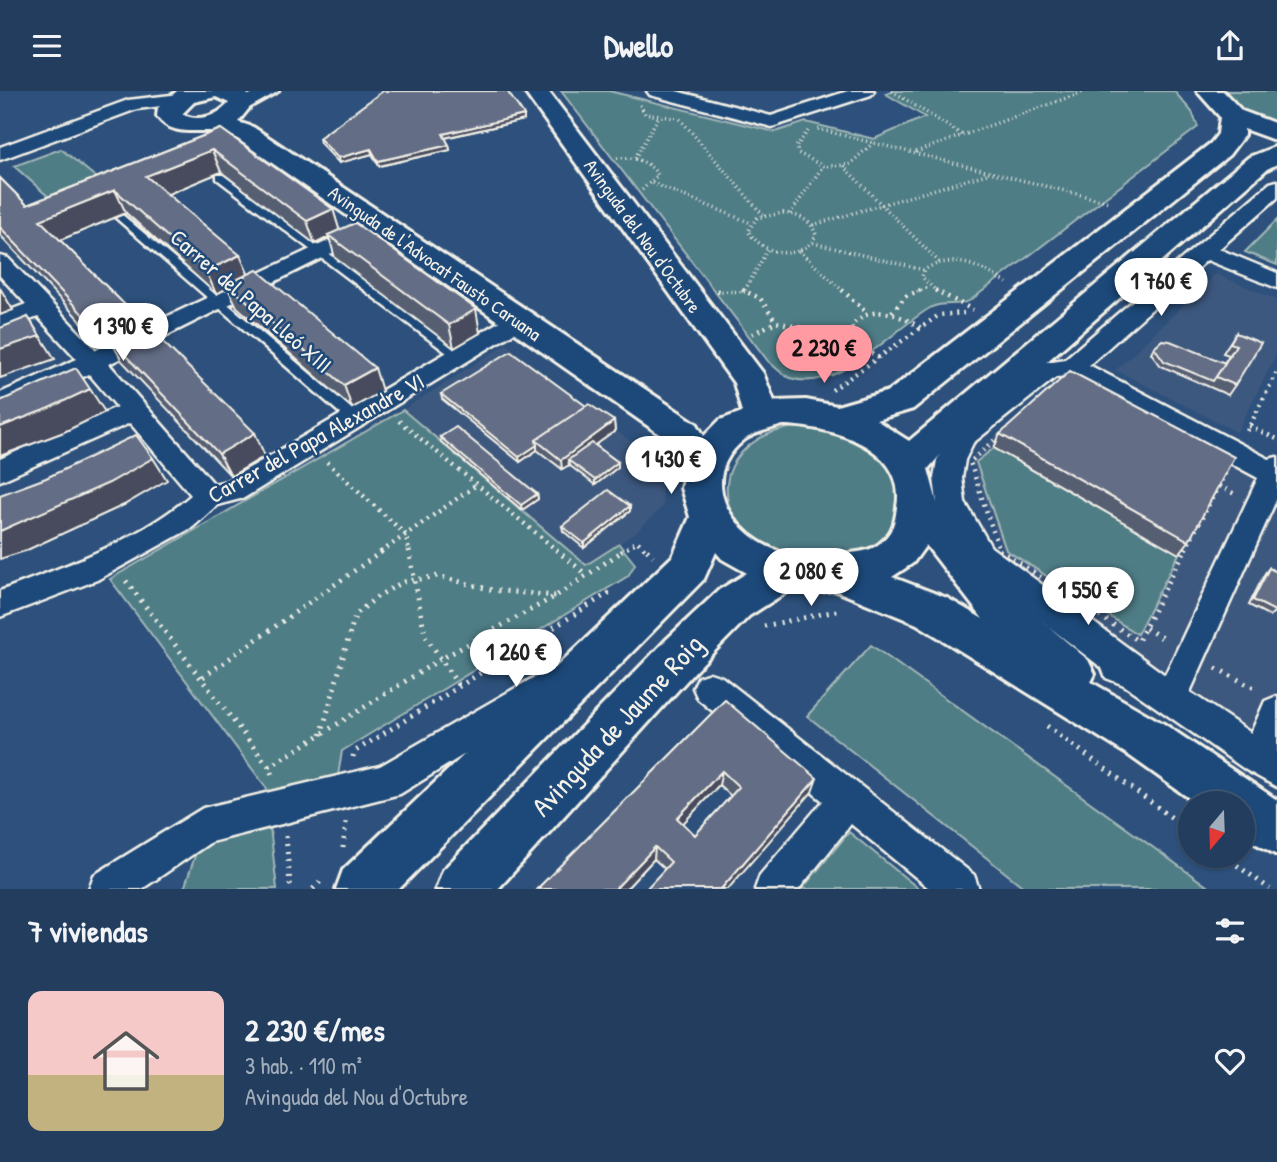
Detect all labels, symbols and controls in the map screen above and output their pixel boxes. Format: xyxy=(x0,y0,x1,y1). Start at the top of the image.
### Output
text: Dwello xyxy=(604,24,673,67)
icon: menu xyxy=(28,27,66,65)
icon: share xyxy=(1211,27,1249,65)
street label: Avinguda del Nou d'Octubre xyxy=(578,154,708,319)
street label: Avinguda de l'Advocat Fausto Caruana xyxy=(323,179,547,347)
street label: Carrer del Papa Lleó XIII xyxy=(164,222,339,380)
pin: 1 760 € xyxy=(1096,259,1226,318)
text: 1 760 € xyxy=(1131,265,1191,296)
pin: 1 390 € xyxy=(58,303,188,363)
text: 1 390 € xyxy=(93,310,153,341)
pin: 2 230 € xyxy=(759,325,889,385)
text: 2 230 € xyxy=(792,332,856,363)
street label: Carrer del Papa Alexandre VI xyxy=(202,365,430,510)
pin: 1 430 € xyxy=(606,437,736,496)
text: 1 430 € xyxy=(641,443,701,474)
pin: 2 080 € xyxy=(746,549,876,608)
text: 2 080 € xyxy=(780,555,842,586)
pin: 1 550 € xyxy=(1023,567,1153,627)
text: 1 550 € xyxy=(1058,574,1118,605)
street label: Avinguda de Jaume Roig xyxy=(523,626,711,824)
pin: 1 260 € xyxy=(451,629,581,689)
text: 1 260 € xyxy=(486,636,546,667)
north arrow xyxy=(1178,791,1255,868)
map controls xyxy=(1178,791,1255,868)
text: 7 viviendas xyxy=(28,911,148,951)
icon: filters xyxy=(1211,912,1249,950)
text: 2 230 €/mes xyxy=(245,1010,385,1050)
icon: home xyxy=(84,1019,168,1103)
icon: heart xyxy=(1211,1042,1249,1080)
text: 3 hab. · 110 m² xyxy=(245,1050,362,1081)
text: Avinguda del Nou d'Octubre xyxy=(245,1081,468,1112)

